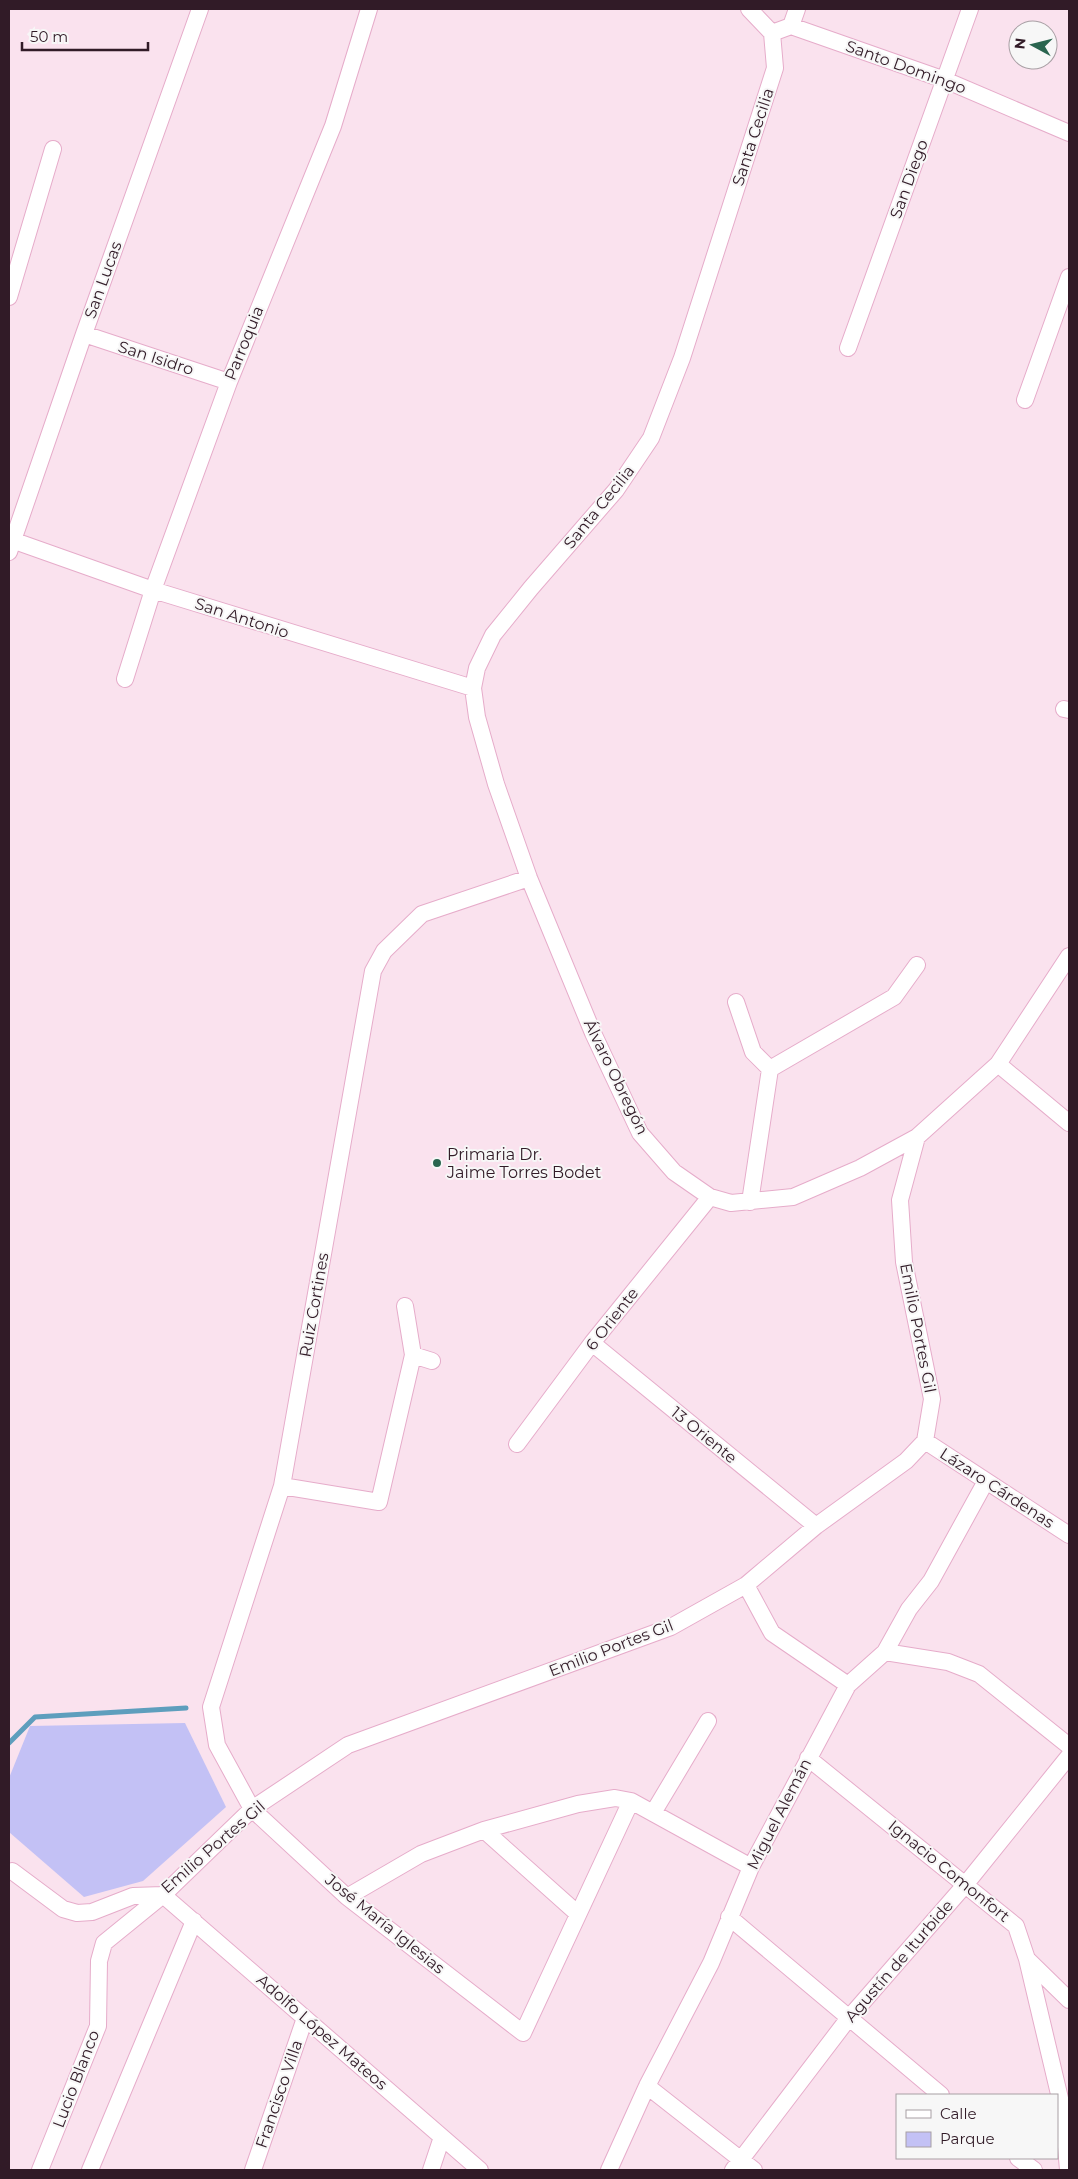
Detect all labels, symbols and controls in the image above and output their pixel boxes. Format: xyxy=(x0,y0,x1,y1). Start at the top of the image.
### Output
scale bar xyxy=(22,20,149,52)
north arrow xyxy=(1008,20,1058,70)
text: 50 m xyxy=(30,27,68,46)
street label: Santo Domingo xyxy=(843,36,969,98)
text: N xyxy=(1010,37,1030,50)
street label: Santa Cecilia xyxy=(728,86,778,188)
street label: San Diego xyxy=(886,137,932,221)
street label: San Lucas xyxy=(80,239,126,321)
street label: Parroquia xyxy=(220,303,268,383)
street label: San Isidro xyxy=(116,337,196,379)
street label: Santa Cecilia xyxy=(560,461,638,553)
street label: San Antonio xyxy=(192,594,292,642)
street label: Álvaro Obregón xyxy=(580,1016,652,1138)
place label: Primaria Dr. Jaime Torres Bodet xyxy=(446,1145,602,1182)
marker: Primaria Dr. Jaime Torres Bodet xyxy=(431,1157,443,1169)
street label: Ruiz Cortines xyxy=(295,1251,333,1359)
street label: Emilio Portes Gil xyxy=(896,1262,940,1394)
street label: 6 Oriente xyxy=(582,1284,642,1354)
street label: 13 Oriente xyxy=(667,1403,741,1467)
street label: Lázaro Cárdenas xyxy=(936,1444,1058,1532)
street label: Emilio Portes Gil xyxy=(546,1616,676,1680)
street label: Miguel Alemán xyxy=(743,1755,815,1873)
street label: Emilio Portes Gil xyxy=(157,1797,269,1897)
street label: Ignacio Comonfort xyxy=(884,1816,1014,1926)
street label: José María Iglesias xyxy=(321,1869,449,1978)
street label: Agustín de Iturbide xyxy=(841,1896,957,2026)
street label: Adolfo López Mateos xyxy=(253,1970,391,2094)
street label: Lucio Blanco xyxy=(49,2028,103,2130)
street label: Francisco Villa xyxy=(252,2037,306,2151)
legend xyxy=(896,2094,1058,2159)
text: Calle xyxy=(940,2104,977,2123)
text: Parque xyxy=(940,2129,995,2148)

